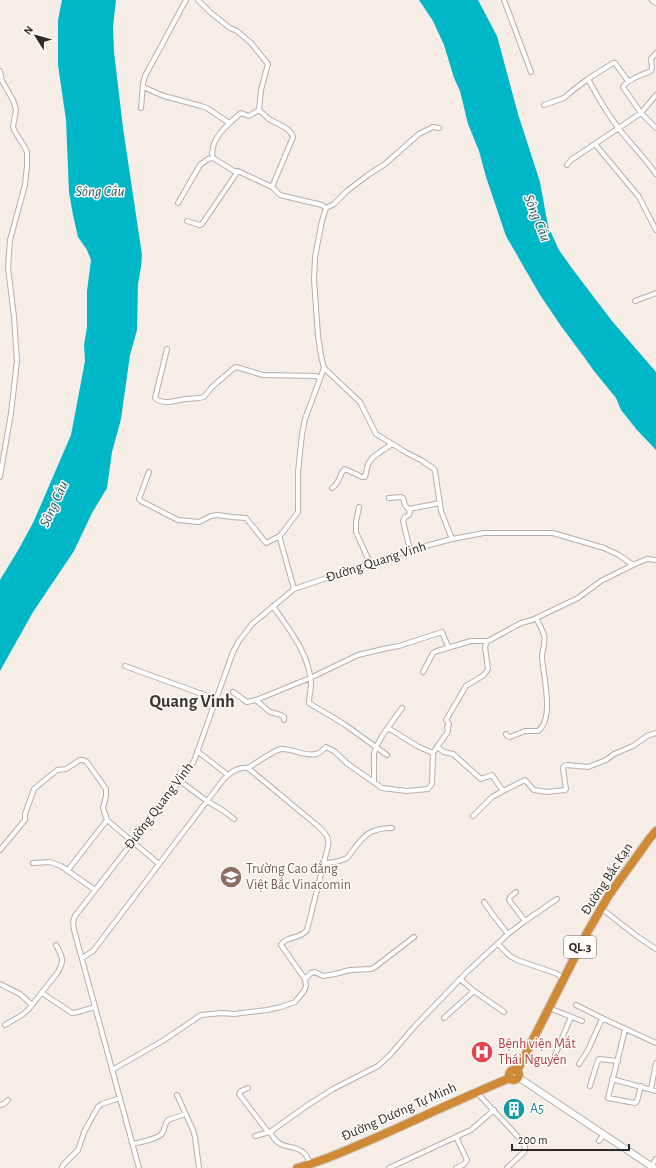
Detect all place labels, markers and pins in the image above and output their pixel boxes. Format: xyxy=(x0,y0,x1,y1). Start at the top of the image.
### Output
place label: Trường Cao đẳng Việt Bắc Vinacomin xyxy=(246,860,351,892)
school or university icon: Trường Cao đẳng Việt Bắc Vinacomin xyxy=(218,864,244,890)
place label: Bệnh viện Mắt Thái Nguyên xyxy=(498,1036,576,1067)
hospital icon: Bệnh viện Mắt Thái Nguyên xyxy=(469,1039,495,1065)
building icon: A5 xyxy=(501,1096,527,1122)
place label: A5 xyxy=(530,1102,544,1116)

